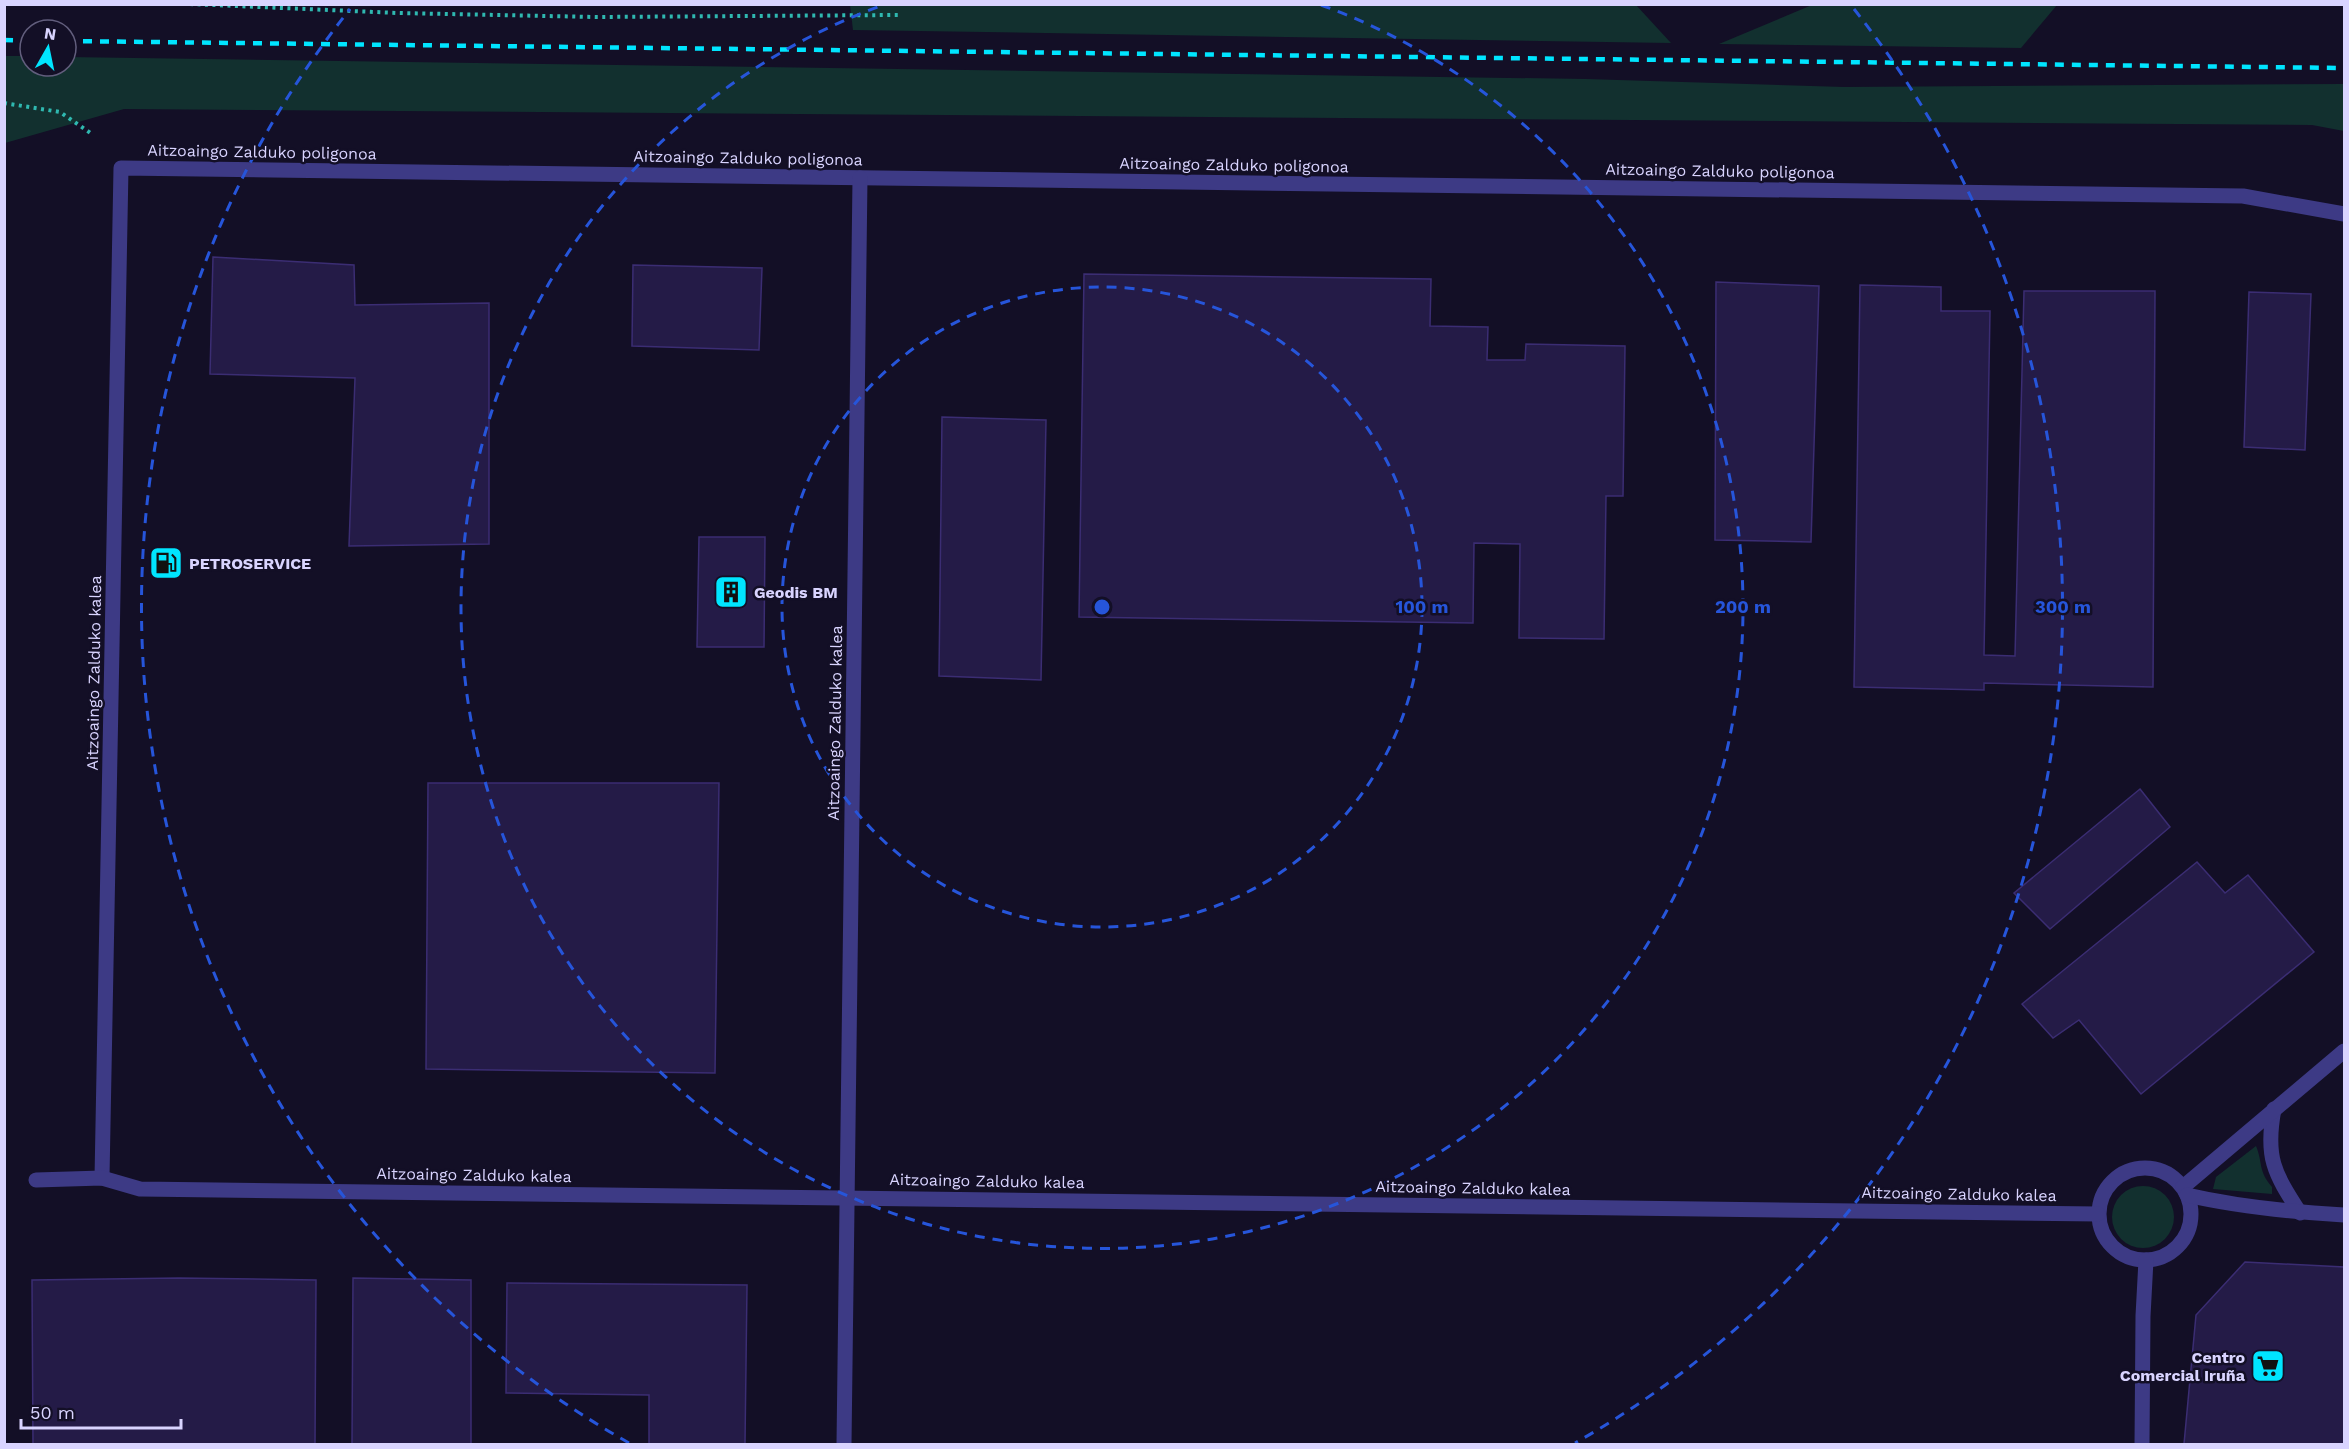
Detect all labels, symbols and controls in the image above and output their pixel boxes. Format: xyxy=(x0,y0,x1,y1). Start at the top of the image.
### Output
north arrow xyxy=(18,18,78,78)
text: N xyxy=(43,23,58,44)
street label: Aitzoaingo Zalduko poligonoa xyxy=(147,140,377,164)
street label: Aitzoaingo Zalduko poligonoa xyxy=(633,146,863,170)
street label: Aitzoaingo Zalduko poligonoa xyxy=(1119,153,1349,177)
street label: Aitzoaingo Zalduko poligonoa xyxy=(1605,159,1835,183)
fuel station icon: PETROSERVICE xyxy=(148,545,184,581)
place label: PETROSERVICE xyxy=(189,554,311,573)
building icon: Geodis BM xyxy=(713,574,749,610)
street label: Aitzoaingo Zalduko kalea xyxy=(83,575,105,771)
place label: Geodis BM xyxy=(754,583,838,602)
text: 100 m xyxy=(1395,596,1449,617)
text: 200 m xyxy=(1715,596,1771,617)
text: 300 m xyxy=(2035,596,2091,617)
centre of rings xyxy=(1092,597,1112,617)
street label: Aitzoaingo Zalduko kalea xyxy=(824,625,846,821)
street label: Aitzoaingo Zalduko kalea xyxy=(376,1164,572,1186)
street label: Aitzoaingo Zalduko kalea xyxy=(889,1170,1085,1192)
street label: Aitzoaingo Zalduko kalea xyxy=(1375,1177,1571,1199)
street label: Aitzoaingo Zalduko kalea xyxy=(1861,1183,2057,1205)
place label: Centro Comercial Iruña xyxy=(2120,1348,2246,1385)
supermarket icon: Centro Comercial Iruña xyxy=(2250,1348,2286,1384)
scale bar xyxy=(21,1392,182,1430)
text: 50 m xyxy=(30,1402,75,1423)

